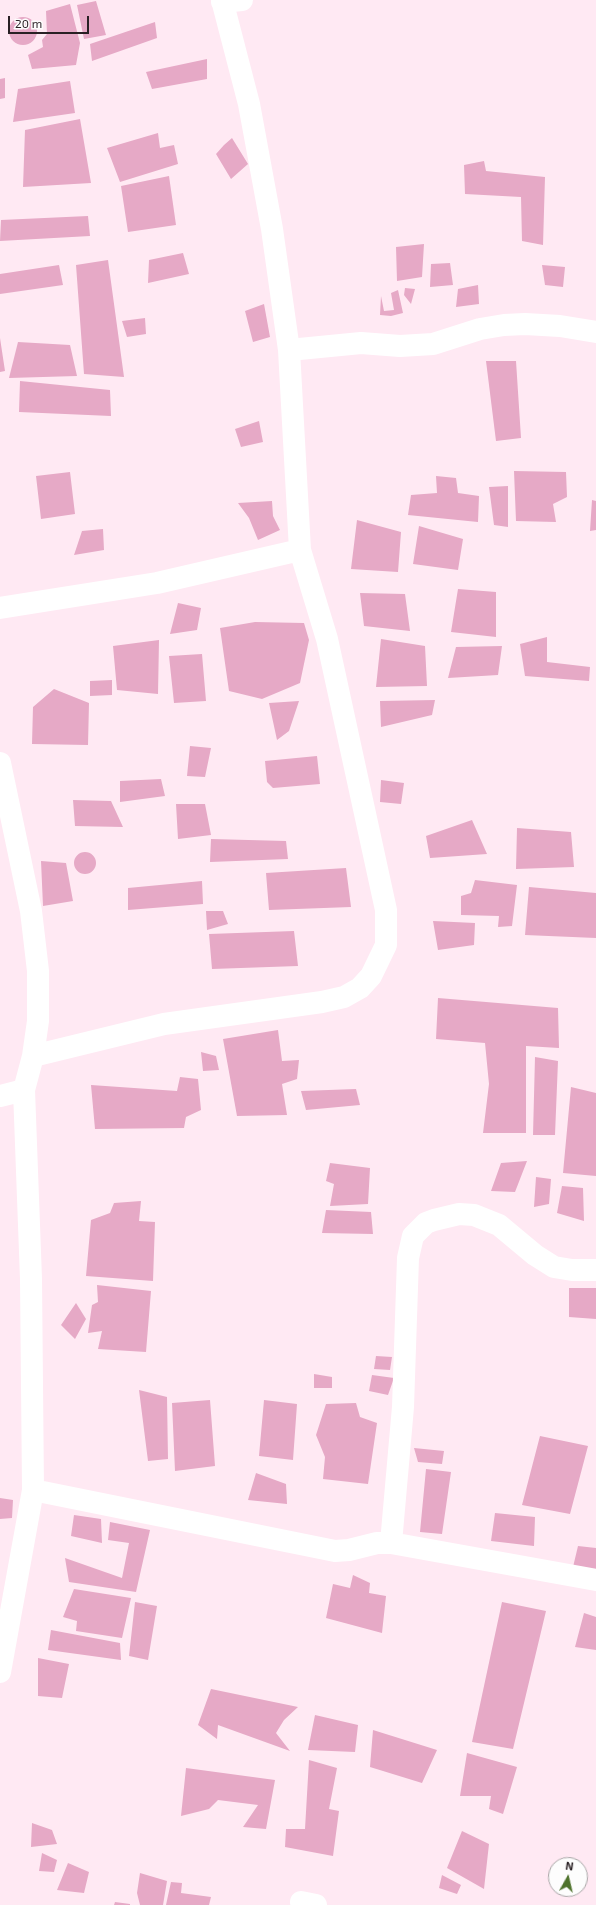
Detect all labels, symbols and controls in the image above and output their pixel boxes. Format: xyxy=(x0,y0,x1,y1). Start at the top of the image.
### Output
scale bar xyxy=(10,8,91,34)
text: 20 m xyxy=(15,16,42,30)
north arrow xyxy=(548,1857,588,1897)
text: N xyxy=(565,1859,574,1873)

